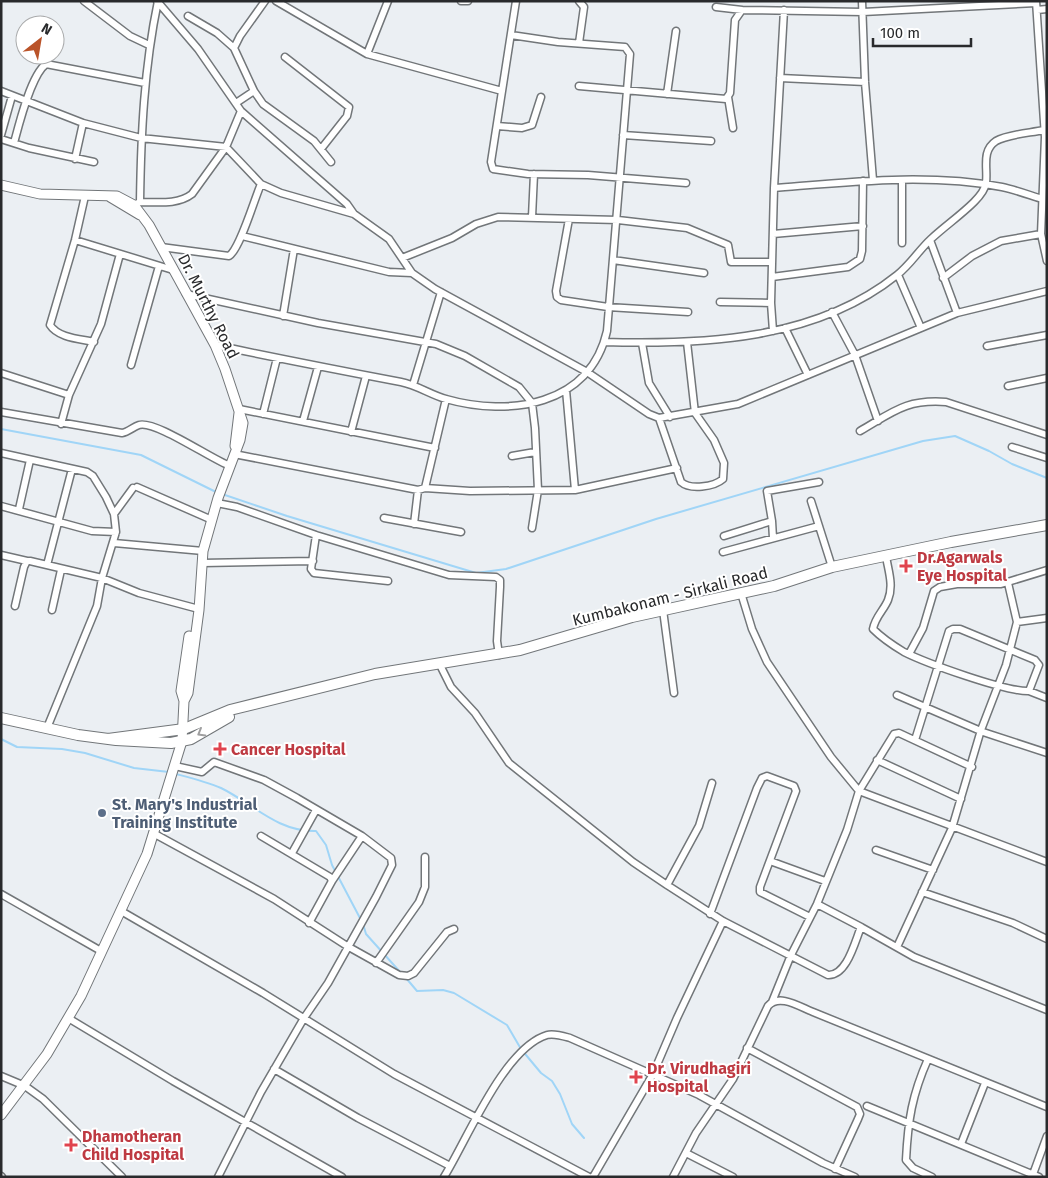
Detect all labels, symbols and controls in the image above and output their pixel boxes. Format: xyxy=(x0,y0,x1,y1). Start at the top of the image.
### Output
north arrow xyxy=(15,15,65,65)
scale bar xyxy=(873,15,970,47)
text: N xyxy=(38,20,55,39)
text: 100 m xyxy=(880,24,920,42)
street label: Dr. Murthy Road xyxy=(174,251,243,362)
place label: Dr.Agarwals Eye Hospital xyxy=(917,548,1007,585)
marker: Dr.Agarwals Eye Hospital xyxy=(899,559,913,573)
street label: Kumbakonam - Sirkali Road xyxy=(570,563,770,630)
one-way arrow xyxy=(197,727,206,737)
place label: Cancer Hospital xyxy=(231,740,346,759)
marker: Cancer Hospital xyxy=(213,742,227,756)
place label: St. Mary's Industrial Training Institute xyxy=(112,795,257,832)
marker: St. Mary's Industrial Training Institute xyxy=(96,807,108,819)
place label: Dr. Virudhagiri Hospital xyxy=(647,1059,751,1096)
marker: Dr. Virudhagiri Hospital xyxy=(629,1070,643,1084)
place label: Dhamotheran Child Hospital xyxy=(82,1127,184,1164)
marker: Dhamotheran Child Hospital xyxy=(64,1138,78,1152)

